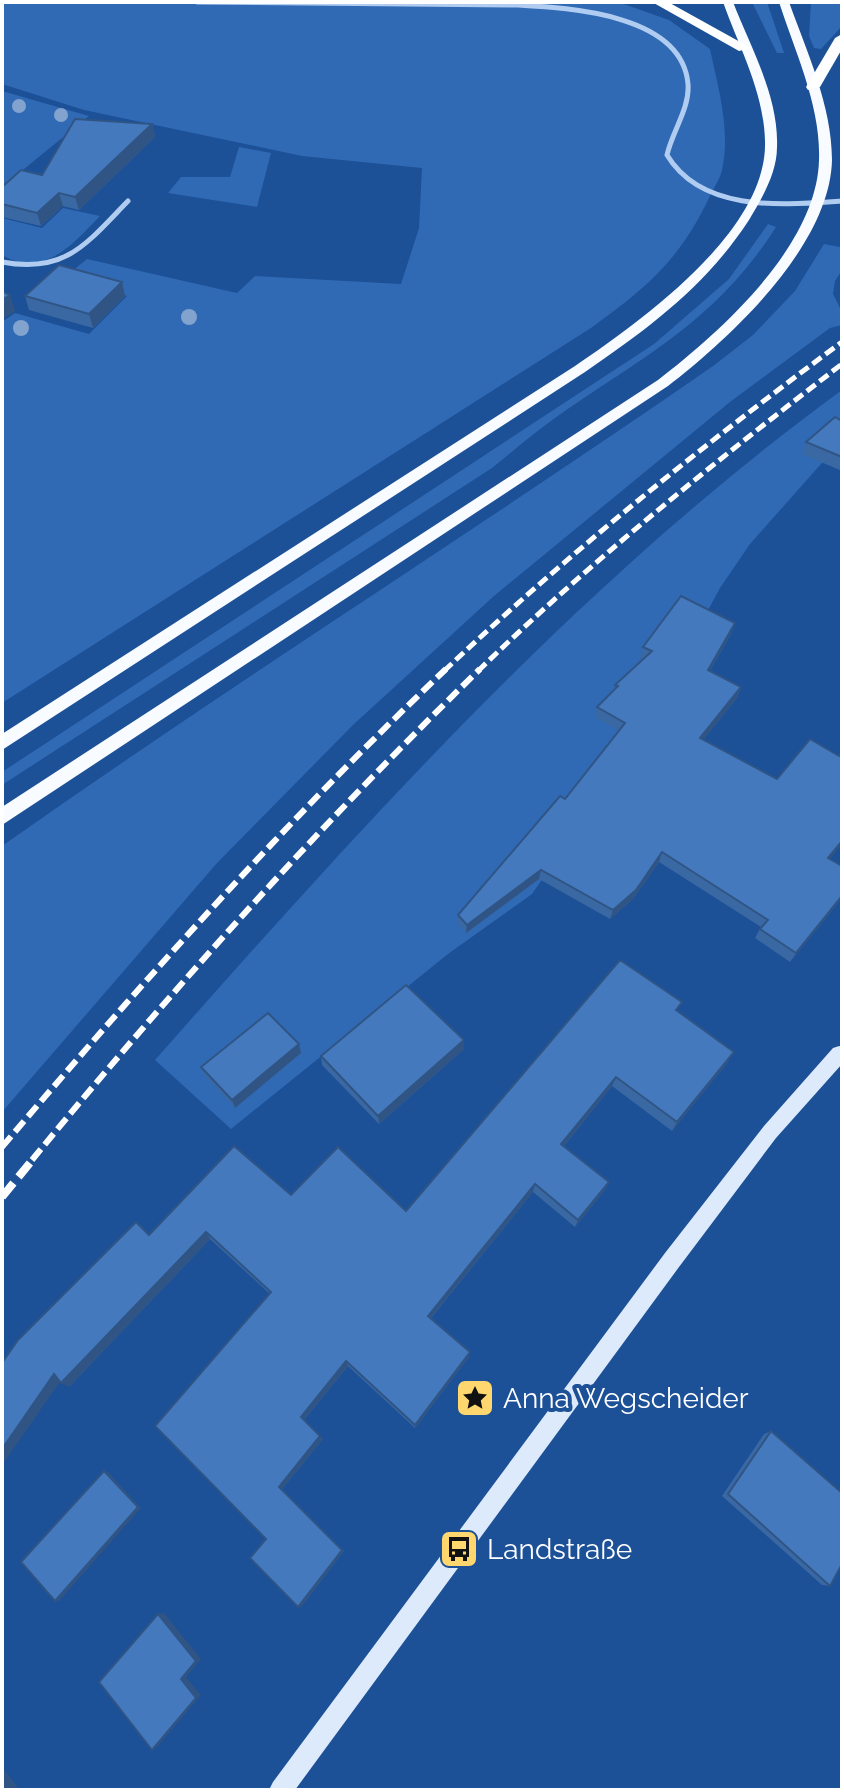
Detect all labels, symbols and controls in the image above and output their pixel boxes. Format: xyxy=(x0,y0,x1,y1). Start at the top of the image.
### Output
place icon: Anna Wegscheider xyxy=(454,1377,496,1419)
place label: Anna Wegscheider xyxy=(503,1382,749,1415)
bus stop icon: Landstraße xyxy=(438,1528,480,1570)
place label: Landstraße xyxy=(487,1533,632,1566)

